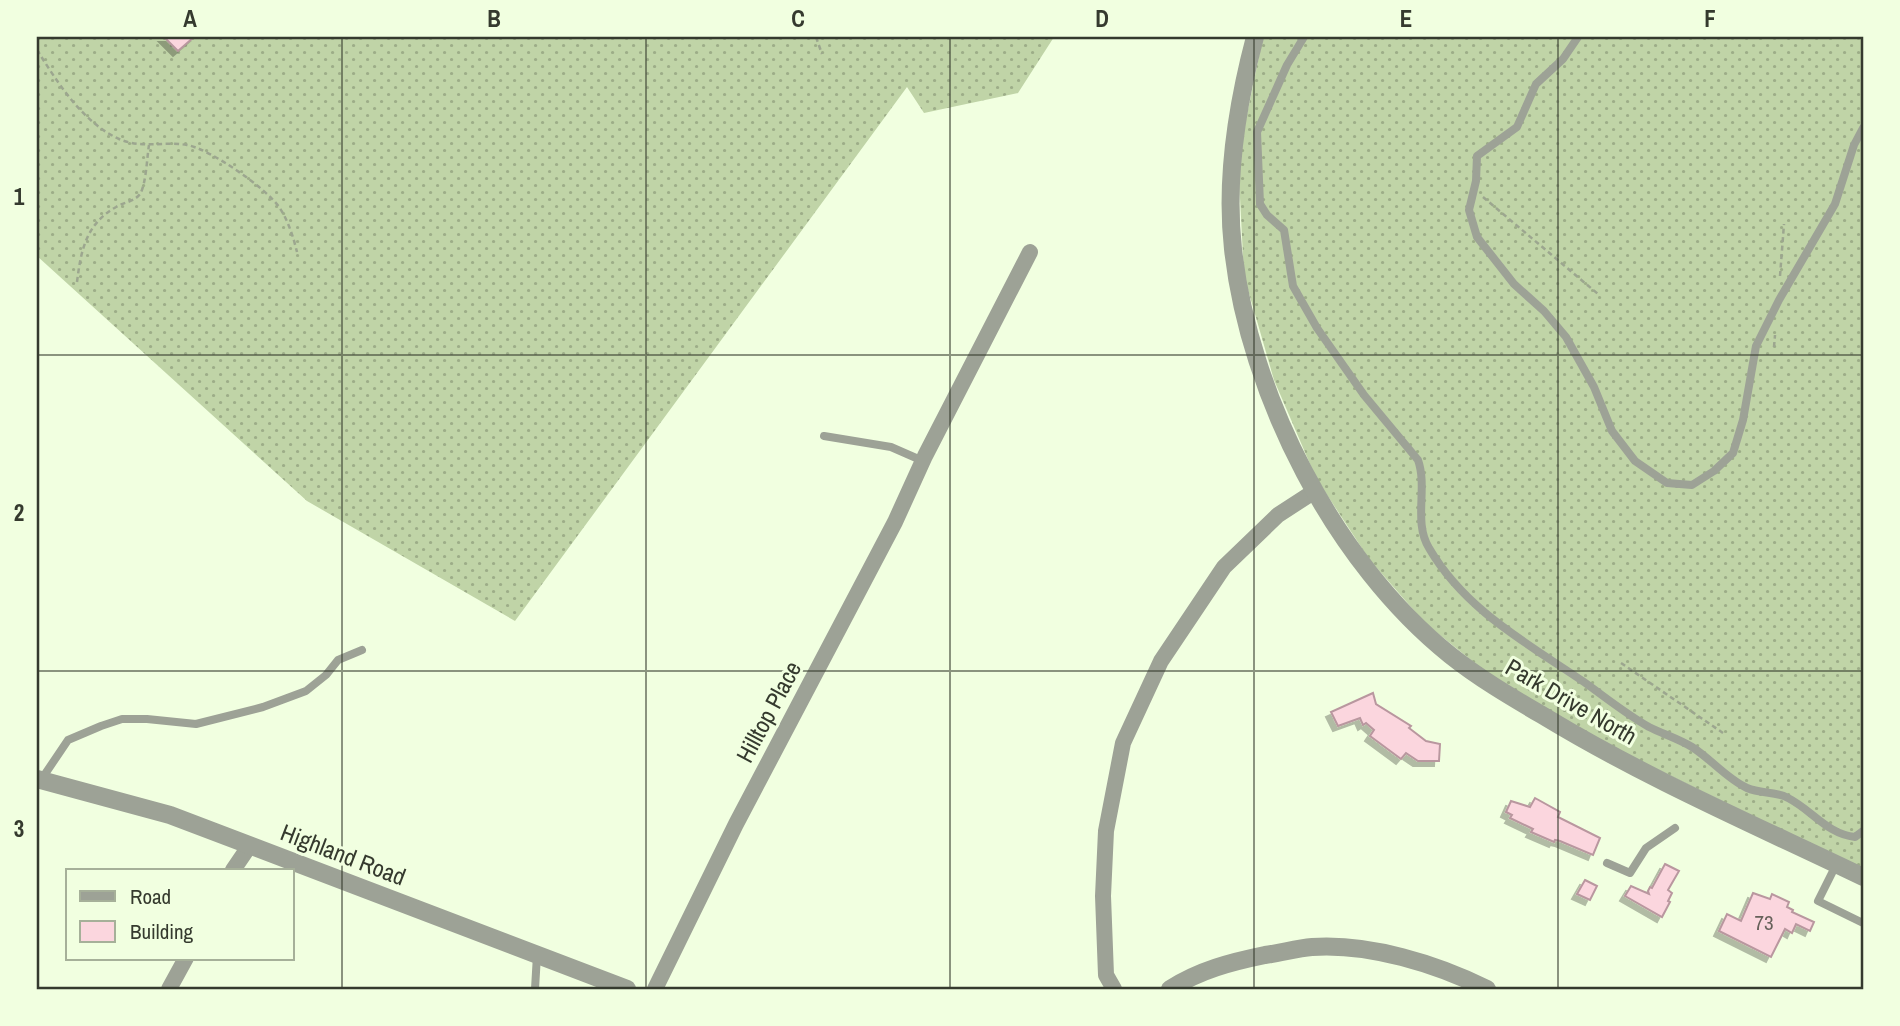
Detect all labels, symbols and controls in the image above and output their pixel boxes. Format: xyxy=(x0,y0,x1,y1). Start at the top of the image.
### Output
text: A xyxy=(183,3,197,34)
text: B xyxy=(487,3,501,34)
text: C xyxy=(791,3,805,34)
text: D xyxy=(1095,3,1109,34)
text: E xyxy=(1400,3,1412,34)
text: F xyxy=(1704,3,1716,34)
text: 1 xyxy=(14,181,25,212)
text: 2 xyxy=(14,497,24,528)
street label: Park Drive North xyxy=(1500,651,1643,752)
street label: Hilltop Place xyxy=(728,655,808,768)
text: 3 xyxy=(14,813,24,844)
street label: Highland Road xyxy=(276,816,410,893)
legend xyxy=(66,869,294,960)
text: Road xyxy=(130,882,171,911)
house number: 73 xyxy=(1754,908,1774,937)
text: Building xyxy=(130,917,194,946)

